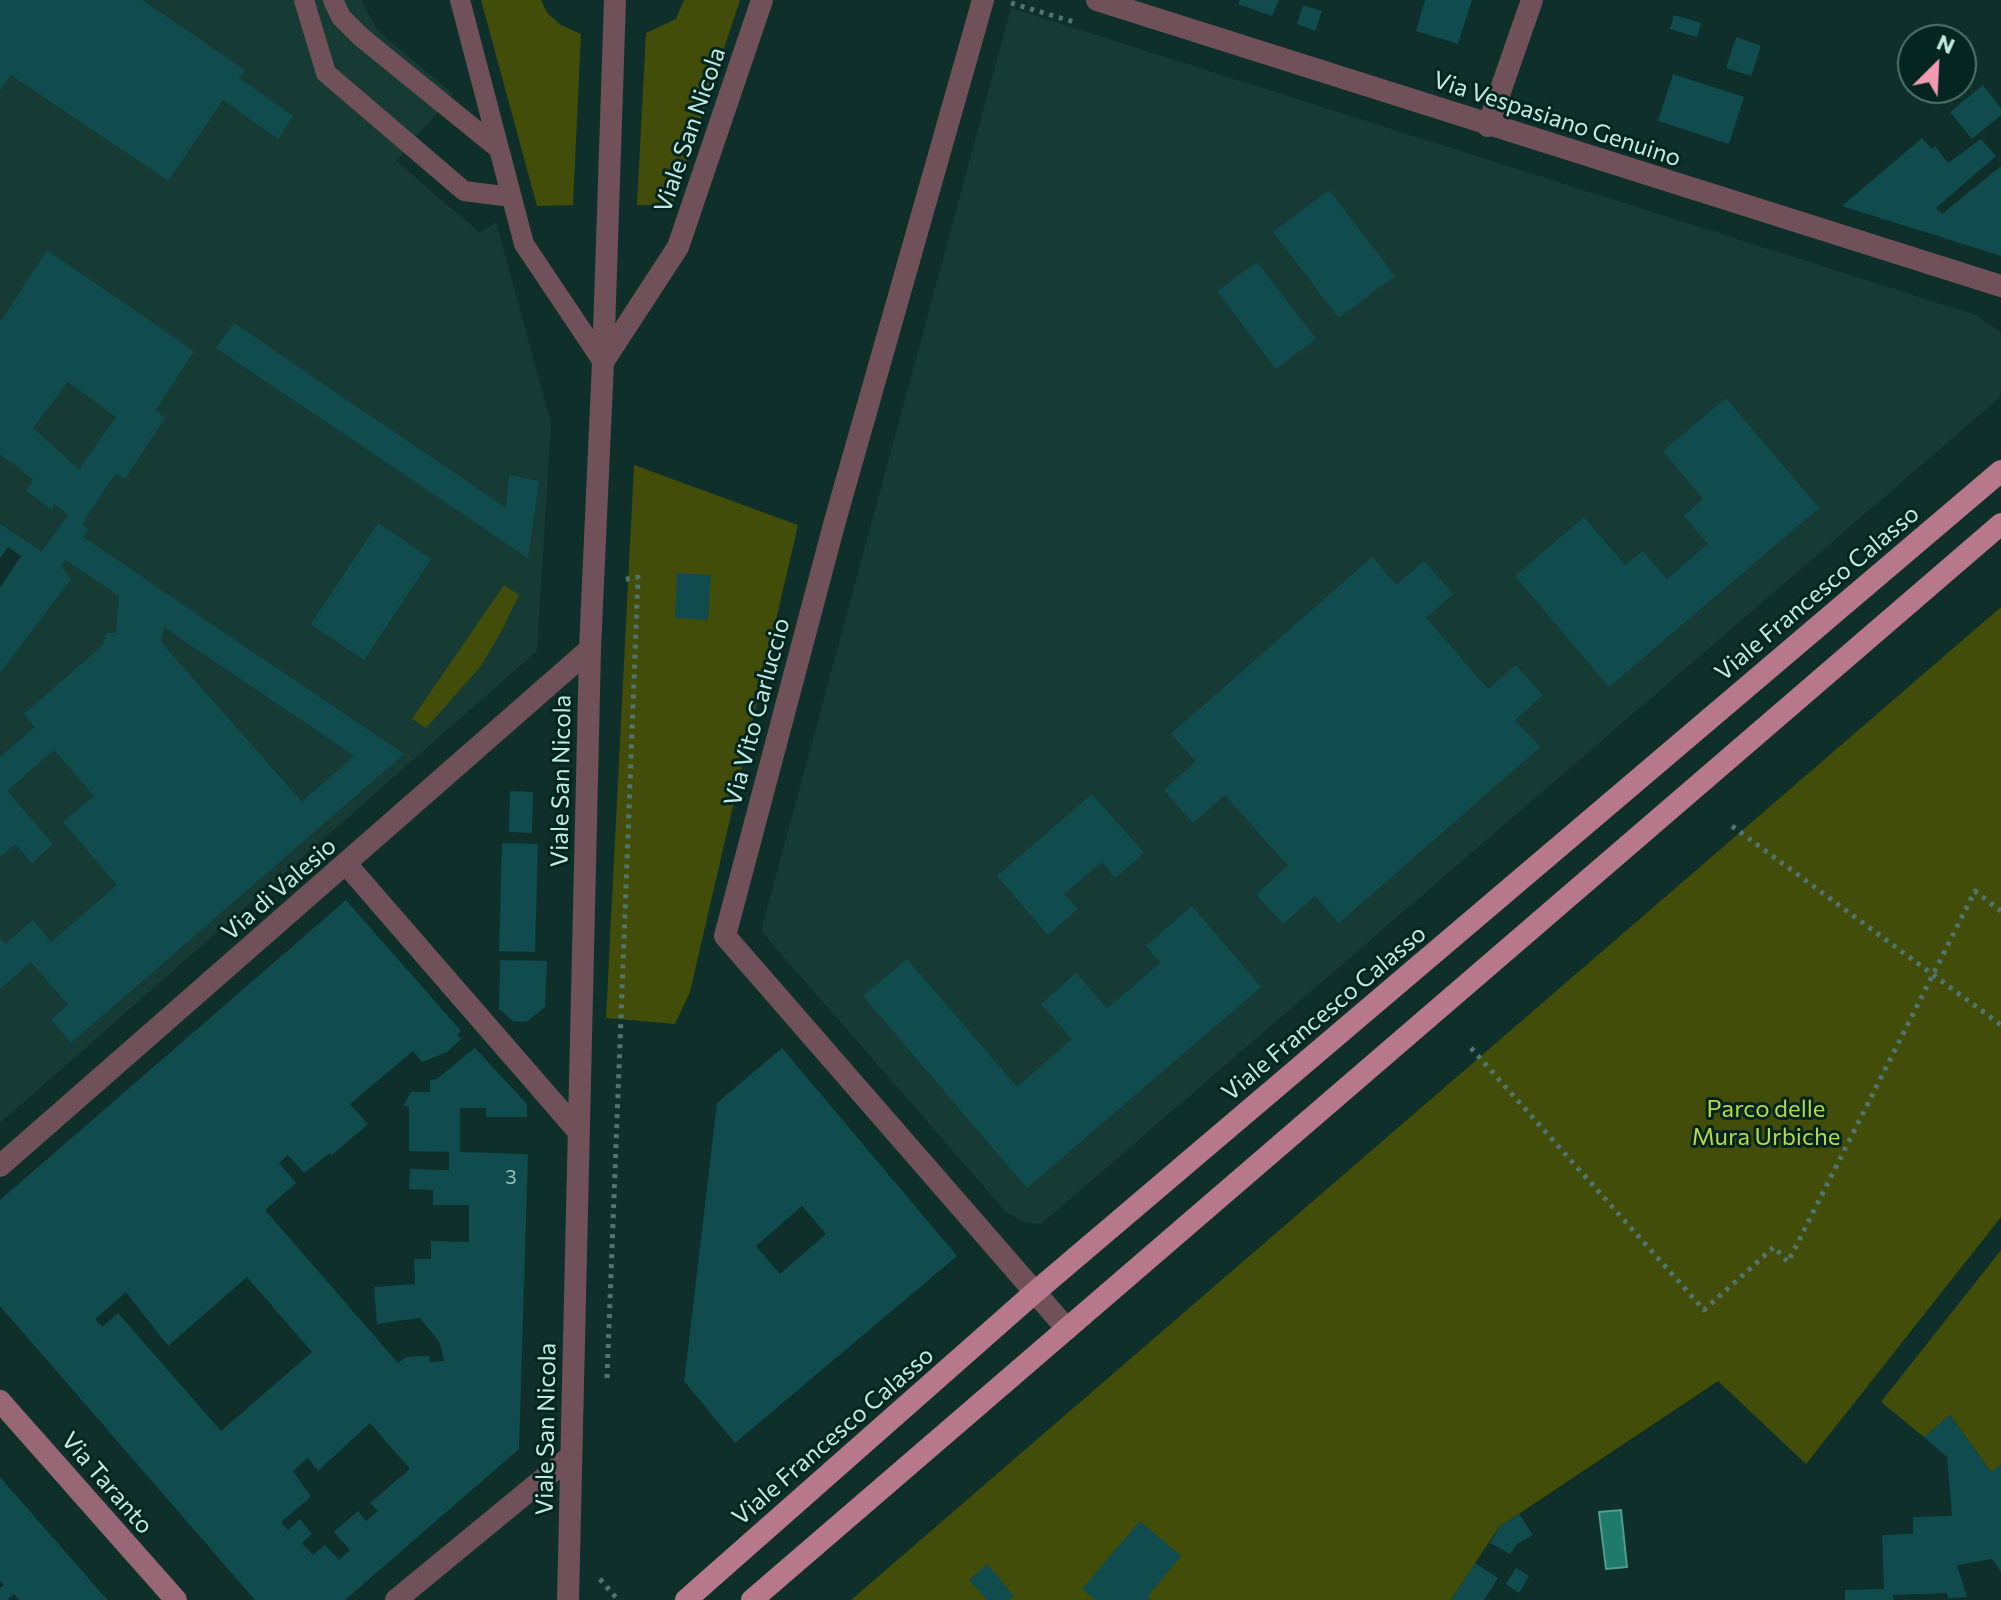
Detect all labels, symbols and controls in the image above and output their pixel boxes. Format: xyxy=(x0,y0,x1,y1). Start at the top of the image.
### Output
north arrow xyxy=(1897,24,1977,104)
text: N xyxy=(1933,28,1959,59)
street label: Viale San Nicola xyxy=(648,44,732,216)
street label: Via Vespasiano Genuino xyxy=(1429,65,1685,173)
street label: Viale Francesco Calasso xyxy=(1709,499,1925,687)
street label: Via Vito Carluccio xyxy=(718,615,796,809)
street label: Viale San Nicola xyxy=(545,694,577,868)
street label: Via di Valesio xyxy=(216,831,342,947)
street label: Viale Francesco Calasso xyxy=(1216,919,1432,1107)
park label: Parco delle Mura Urbiche xyxy=(1692,1095,1840,1151)
house number: 3 xyxy=(505,1165,517,1189)
street label: Viale Francesco Calasso xyxy=(726,1341,940,1531)
street label: Viale San Nicola xyxy=(530,1342,562,1516)
street label: Via Taranto xyxy=(55,1426,159,1540)

